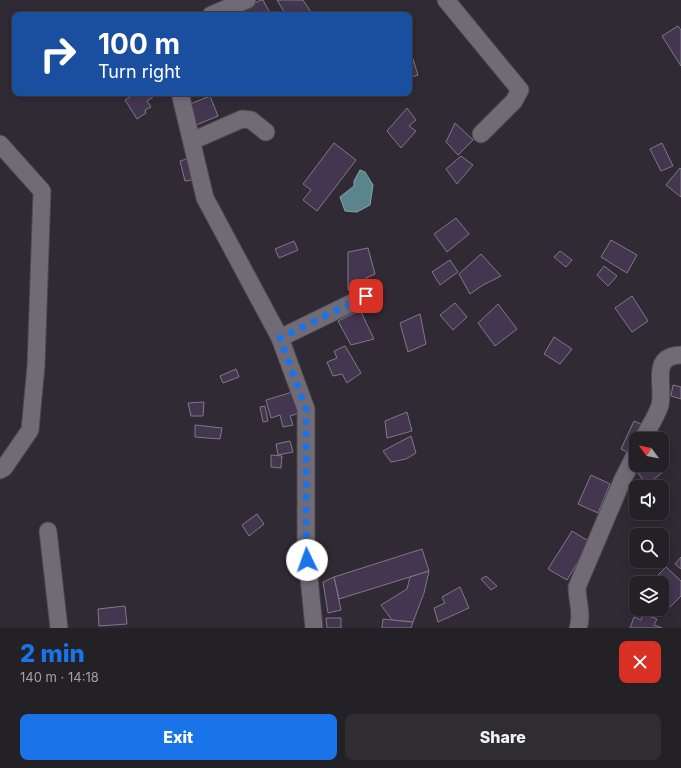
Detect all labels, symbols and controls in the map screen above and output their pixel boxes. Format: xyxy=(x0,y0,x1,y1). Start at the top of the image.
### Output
text: 100 m xyxy=(98,27,180,61)
icon: right xyxy=(32,28,84,80)
text: Turn right xyxy=(98,61,181,82)
pin xyxy=(349,279,383,313)
icon: arrive xyxy=(355,285,377,307)
north arrow xyxy=(629,432,669,472)
map controls xyxy=(629,432,669,616)
button: sound xyxy=(629,480,669,520)
button: search xyxy=(629,528,669,568)
position arrow xyxy=(286,539,328,581)
button: layers xyxy=(629,576,669,616)
text: 2 min xyxy=(20,639,85,668)
button: close xyxy=(619,641,661,683)
text: 140 m · 14:18 xyxy=(20,669,99,685)
button: Exit xyxy=(20,714,337,760)
button: Share xyxy=(345,714,661,760)

